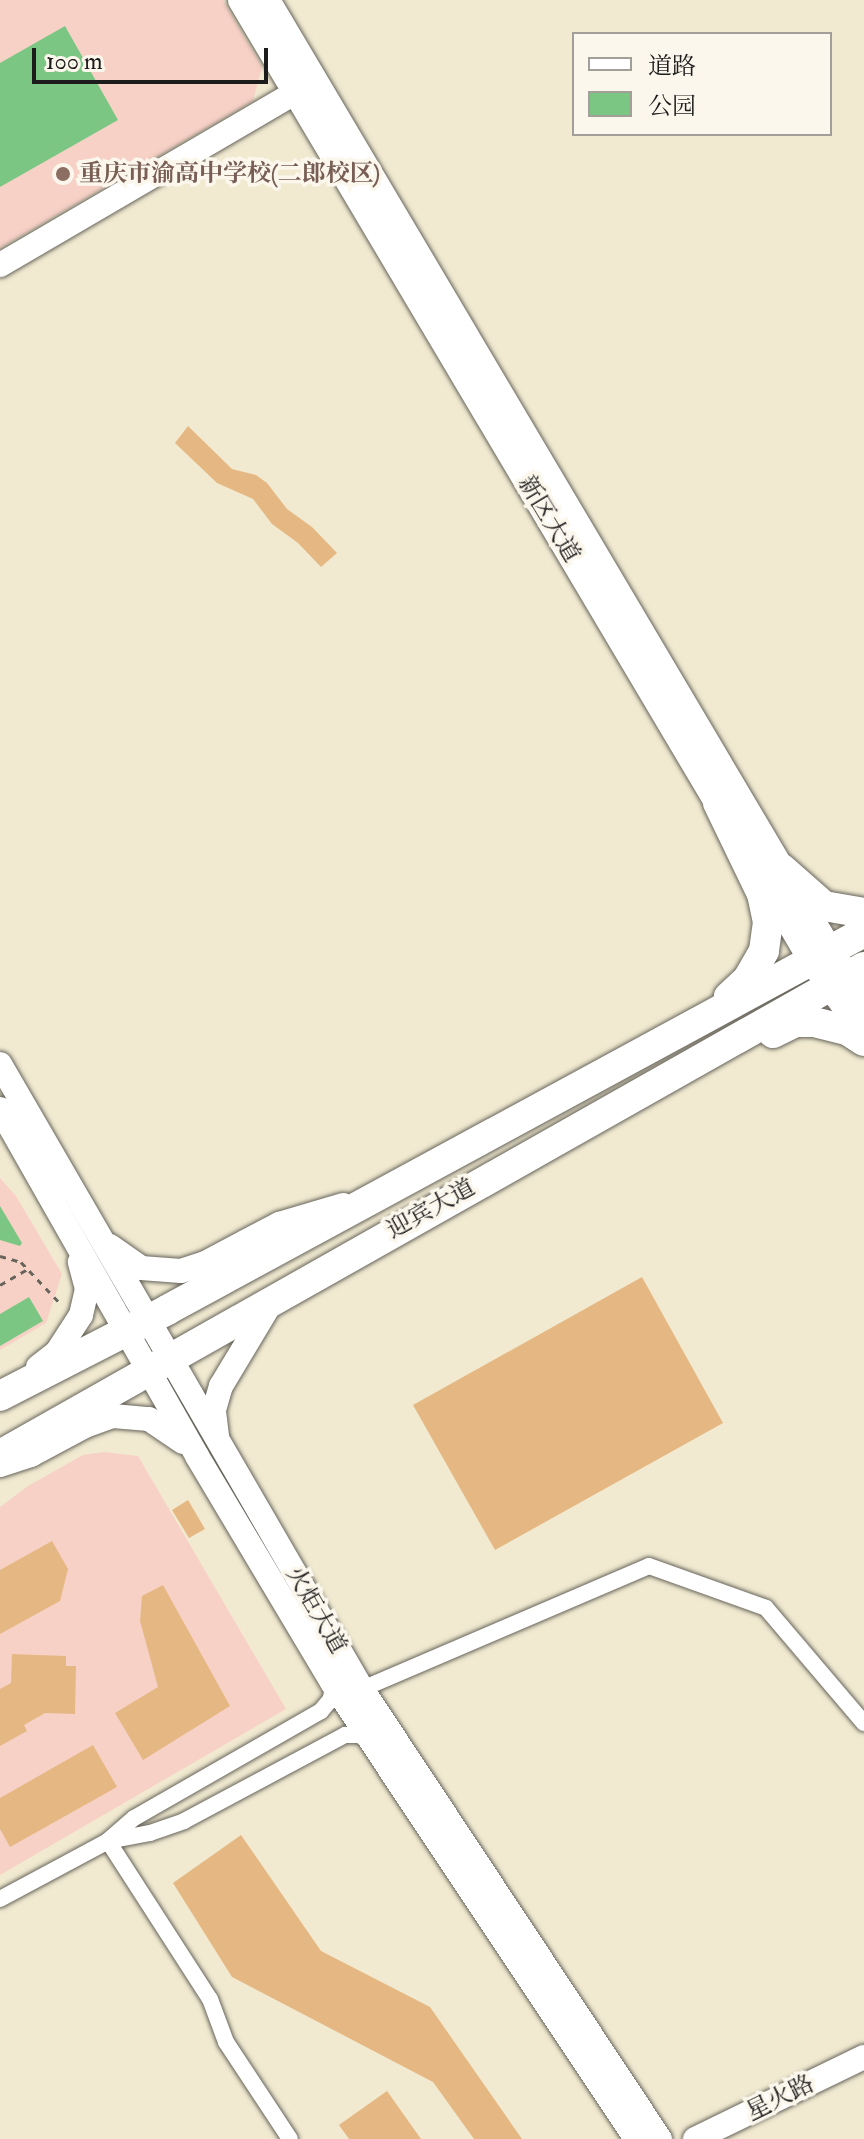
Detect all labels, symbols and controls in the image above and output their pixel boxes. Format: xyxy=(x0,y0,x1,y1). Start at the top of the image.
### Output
scale bar xyxy=(36,32,272,82)
legend xyxy=(572,32,832,136)
text: 100 m xyxy=(46,46,103,77)
text: 道路 xyxy=(648,51,696,82)
text: 公园 xyxy=(648,91,696,122)
place label: 重庆市渝高中学校(二郎校区) xyxy=(79,160,380,188)
marker: 重庆市渝高中学校(二郎校区) xyxy=(54,165,72,183)
street label: 新区大道 xyxy=(512,470,586,568)
street label: 迎宾大道 xyxy=(382,1173,480,1245)
street label: 火炬大道 xyxy=(280,1561,352,1659)
street label: 星火路 xyxy=(741,2069,819,2127)

